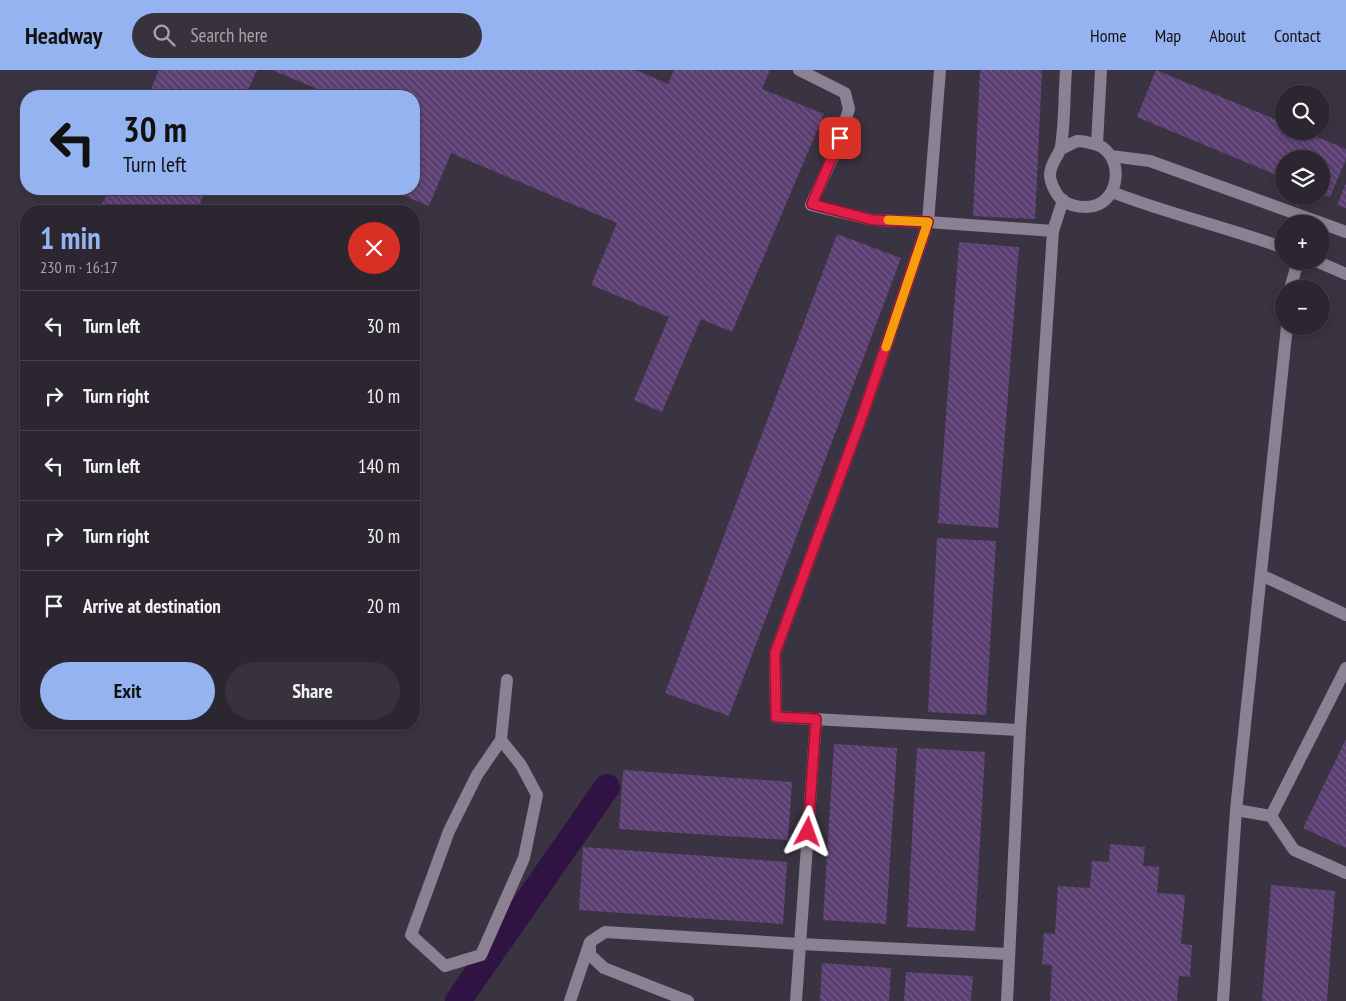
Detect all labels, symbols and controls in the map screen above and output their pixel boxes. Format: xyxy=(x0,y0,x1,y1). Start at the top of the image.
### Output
search box xyxy=(132,13,482,58)
text: Headway xyxy=(25,20,102,51)
icon: search xyxy=(150,21,178,49)
text: Search here xyxy=(190,23,268,47)
text: Home xyxy=(1090,24,1127,47)
text: Map xyxy=(1155,24,1181,47)
text: About xyxy=(1209,24,1246,47)
text: Contact xyxy=(1274,24,1321,47)
map controls xyxy=(1275,85,1330,335)
button: search xyxy=(1275,85,1330,140)
text: 30 m xyxy=(123,106,187,152)
icon: left xyxy=(40,110,105,175)
pin xyxy=(819,117,861,159)
icon: arrive xyxy=(826,124,854,152)
text: Turn left xyxy=(123,150,187,178)
button: layers xyxy=(1275,150,1330,205)
button: + xyxy=(1275,215,1330,270)
text: 1 min xyxy=(40,218,101,257)
button: close xyxy=(348,222,400,274)
text: 230 m · 16:17 xyxy=(40,257,118,277)
button: − xyxy=(1275,280,1330,335)
icon: left xyxy=(40,312,68,340)
text: Turn left xyxy=(83,314,140,338)
text: 30 m xyxy=(367,314,400,338)
icon: right xyxy=(40,382,68,410)
text: Turn right xyxy=(83,384,149,408)
text: 10 m xyxy=(367,384,400,408)
icon: left xyxy=(40,452,68,480)
text: Turn left xyxy=(83,454,140,478)
text: 140 m xyxy=(358,454,400,478)
icon: right xyxy=(40,522,68,550)
text: Turn right xyxy=(83,524,149,548)
text: 30 m xyxy=(367,524,400,548)
icon: arrive xyxy=(40,592,68,620)
text: Arrive at destination xyxy=(83,594,221,618)
text: 20 m xyxy=(367,594,400,618)
button: Exit xyxy=(40,662,215,720)
button: Share xyxy=(225,662,400,720)
position arrow xyxy=(781,805,833,857)

